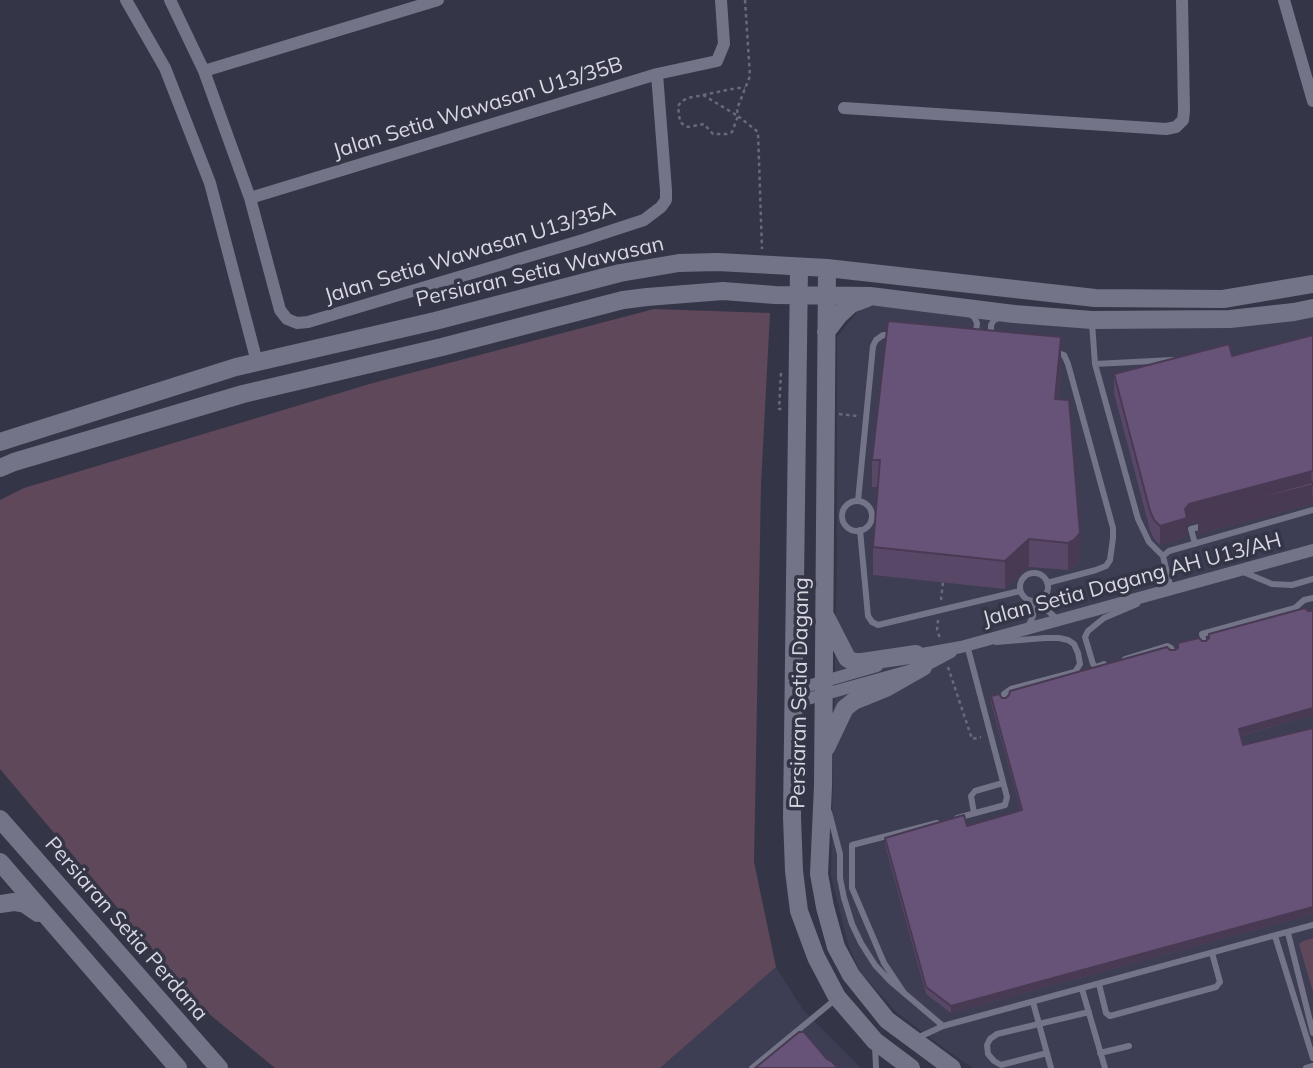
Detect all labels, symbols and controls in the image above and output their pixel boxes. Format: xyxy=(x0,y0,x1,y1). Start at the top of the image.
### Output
street label: Jalan Setia Wawasan U13/35B xyxy=(330,52,626,164)
street label: Jalan Setia Wawasan U13/35A xyxy=(321,197,619,309)
street label: Persiaran Setia Wawasan xyxy=(414,231,666,313)
street label: Jalan Setia Dagang AH U13/AH xyxy=(980,528,1284,632)
street label: Persiaran Setia Dagang xyxy=(785,577,815,809)
street label: Persiaran Setia Perdana xyxy=(39,832,213,1026)

